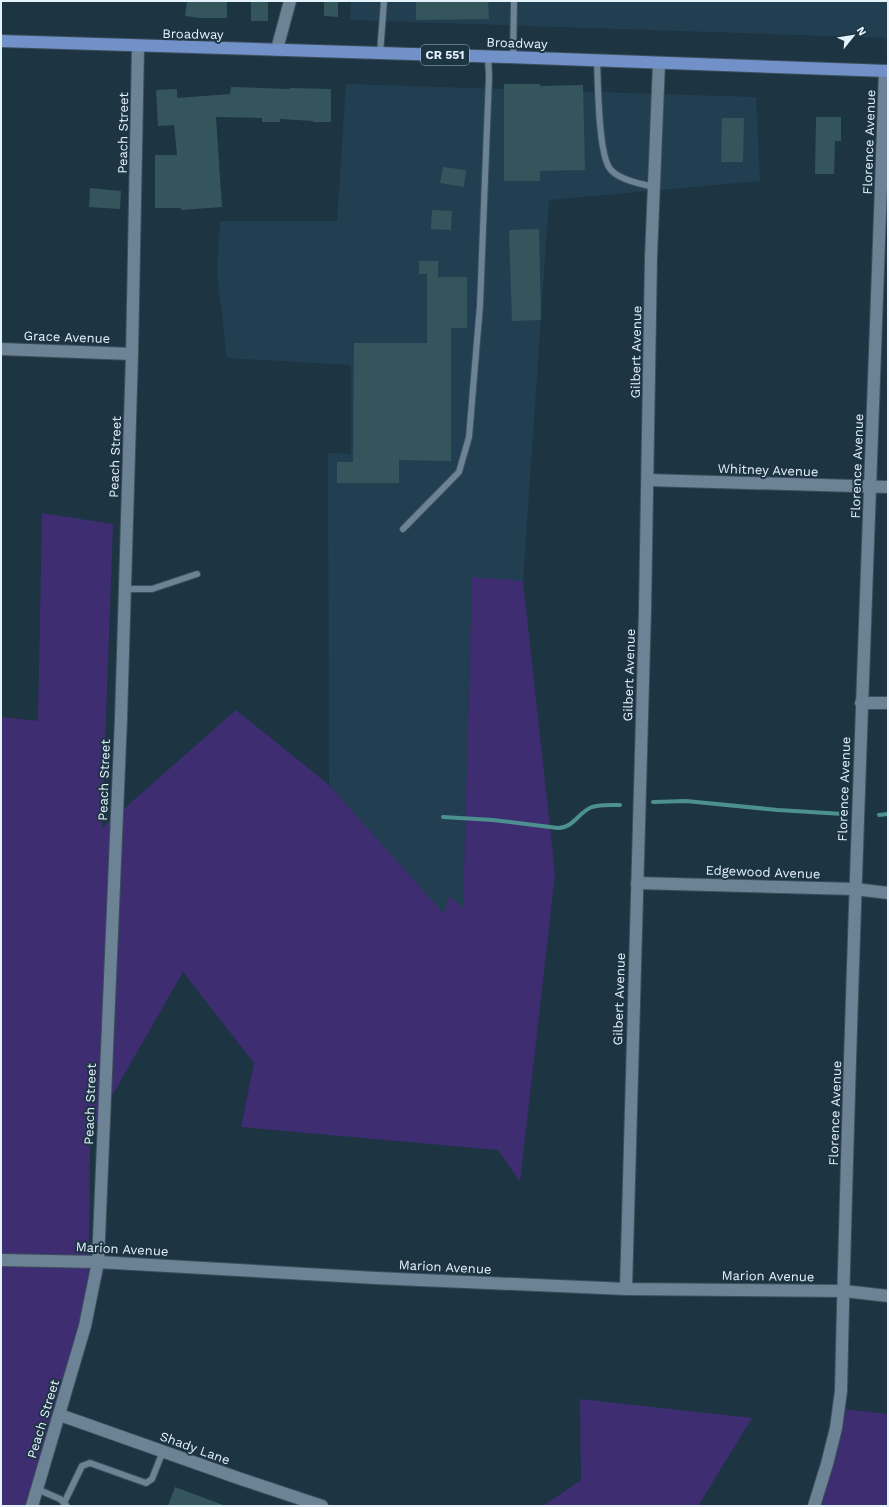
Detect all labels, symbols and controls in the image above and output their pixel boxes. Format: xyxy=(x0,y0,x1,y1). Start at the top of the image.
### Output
north arrow xyxy=(833,16,873,56)
text: N xyxy=(854,24,869,38)
street label: Broadway xyxy=(162,26,224,42)
street label: Broadway xyxy=(486,34,548,52)
road number: CR 551 xyxy=(421,45,469,65)
street label: Florence Avenue xyxy=(860,89,878,195)
street label: Peach Street xyxy=(115,92,131,174)
street label: Gilbert Avenue xyxy=(628,305,644,399)
street label: Grace Avenue xyxy=(23,328,111,346)
street label: Florence Avenue xyxy=(848,413,866,519)
street label: Peach Street xyxy=(106,415,124,498)
street label: Whitney Avenue xyxy=(717,461,819,479)
street label: Gilbert Avenue xyxy=(620,628,638,722)
street label: Florence Avenue xyxy=(835,736,853,842)
street label: Peach Street xyxy=(95,738,113,821)
street label: Edgewood Avenue xyxy=(705,863,821,881)
street label: Gilbert Avenue xyxy=(610,952,628,1046)
street label: Florence Avenue xyxy=(826,1060,844,1166)
street label: Peach Street xyxy=(81,1062,99,1145)
street label: Marion Avenue xyxy=(75,1239,169,1259)
street label: Marion Avenue xyxy=(398,1257,492,1277)
street label: Marion Avenue xyxy=(721,1268,815,1284)
street label: Peach Street xyxy=(24,1377,62,1460)
street label: Shady Lane xyxy=(158,1428,232,1468)

